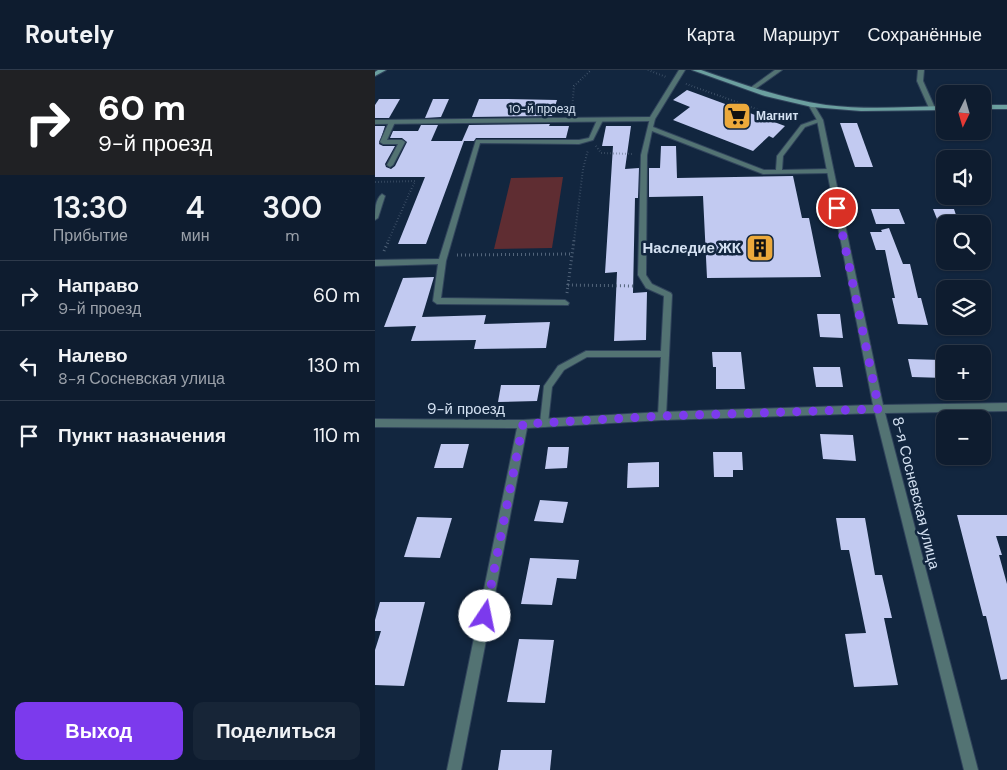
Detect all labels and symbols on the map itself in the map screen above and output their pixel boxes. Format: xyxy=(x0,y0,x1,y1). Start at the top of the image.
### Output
north arrow xyxy=(936,85,991,140)
street label: 10-й проезд xyxy=(509,101,575,117)
supermarket icon: Магнит xyxy=(722,101,752,131)
place label: Магнит xyxy=(756,108,798,124)
pin xyxy=(816,187,858,229)
building icon: Наследие ЖК xyxy=(745,233,775,263)
place label: Наследие ЖК xyxy=(642,238,742,258)
street label: 9-й проезд xyxy=(427,399,505,419)
street label: 8-я Сосневская улица xyxy=(887,415,945,572)
position arrow xyxy=(458,589,510,641)

